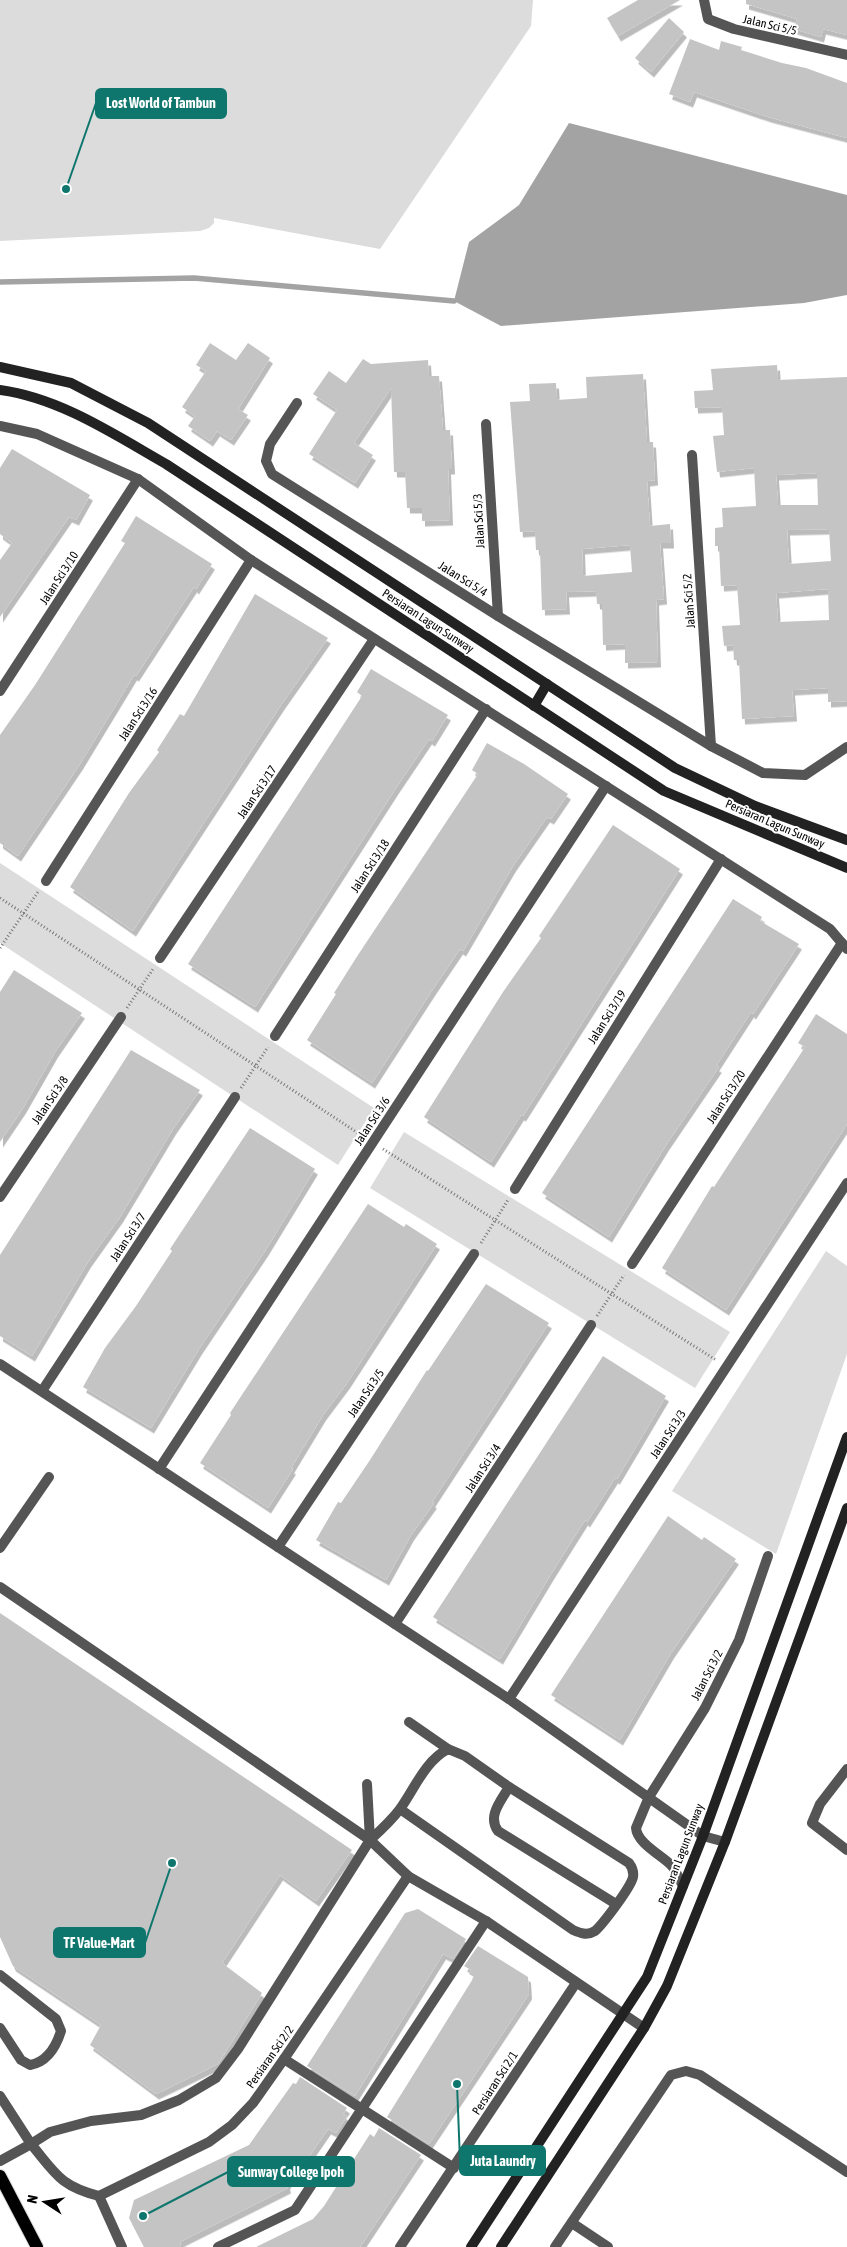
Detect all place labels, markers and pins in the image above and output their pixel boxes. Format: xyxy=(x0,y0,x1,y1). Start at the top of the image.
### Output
callout: Lost World of Tambun xyxy=(96,89,226,118)
callout: TF Value-Mart xyxy=(54,1928,145,1957)
callout: Juta Laundry xyxy=(460,2146,545,2175)
callout: Sunway College Ipoh xyxy=(228,2157,354,2186)

